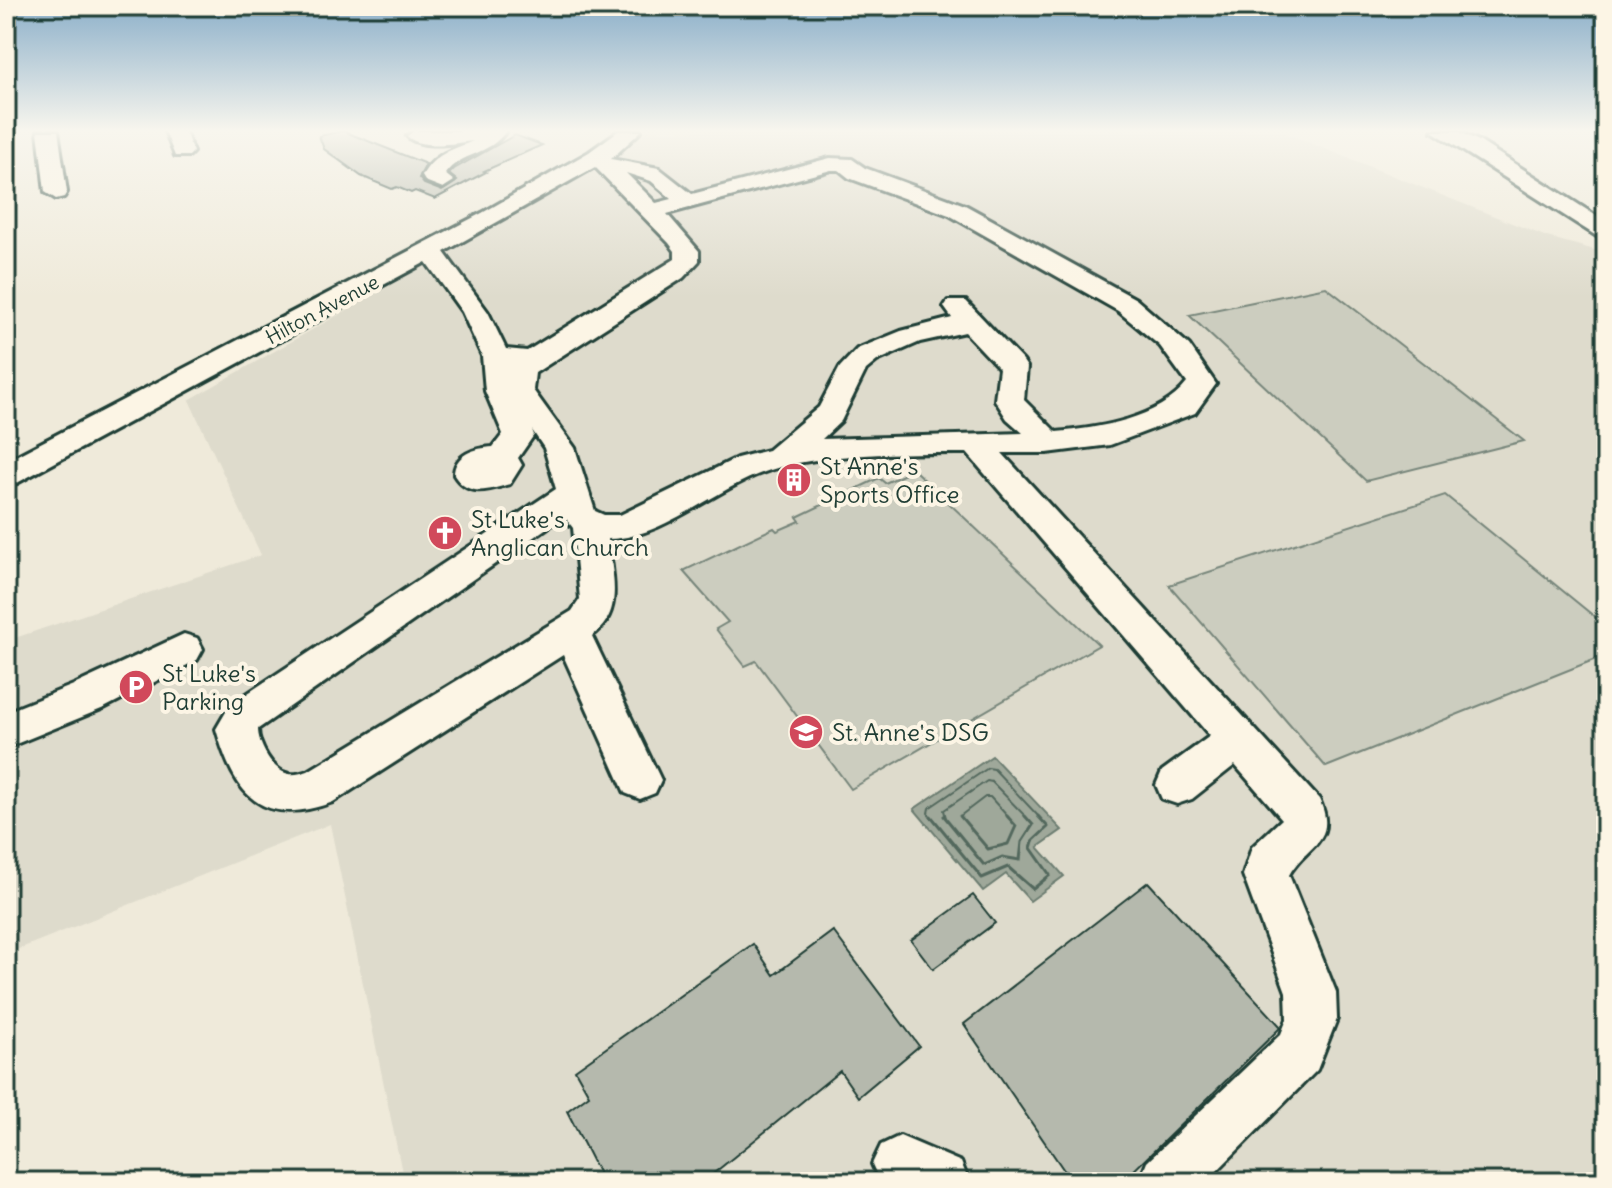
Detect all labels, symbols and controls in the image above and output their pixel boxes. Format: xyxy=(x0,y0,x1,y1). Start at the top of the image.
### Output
street label: Hilton Avenue xyxy=(261,269,383,349)
place label: St Anne's Sports Office xyxy=(820,451,959,509)
building icon: St Anne's Sports Office xyxy=(775,461,813,499)
place label: St Luke's Anglican Church xyxy=(471,504,649,562)
church icon: St Luke's Anglican Church xyxy=(426,514,464,552)
place label: St Luke's Parking xyxy=(162,658,256,716)
parking icon: St Luke's Parking xyxy=(117,668,155,706)
school or university icon: St. Anne's DSG xyxy=(787,713,825,751)
place label: St. Anne's DSG xyxy=(832,717,989,747)

